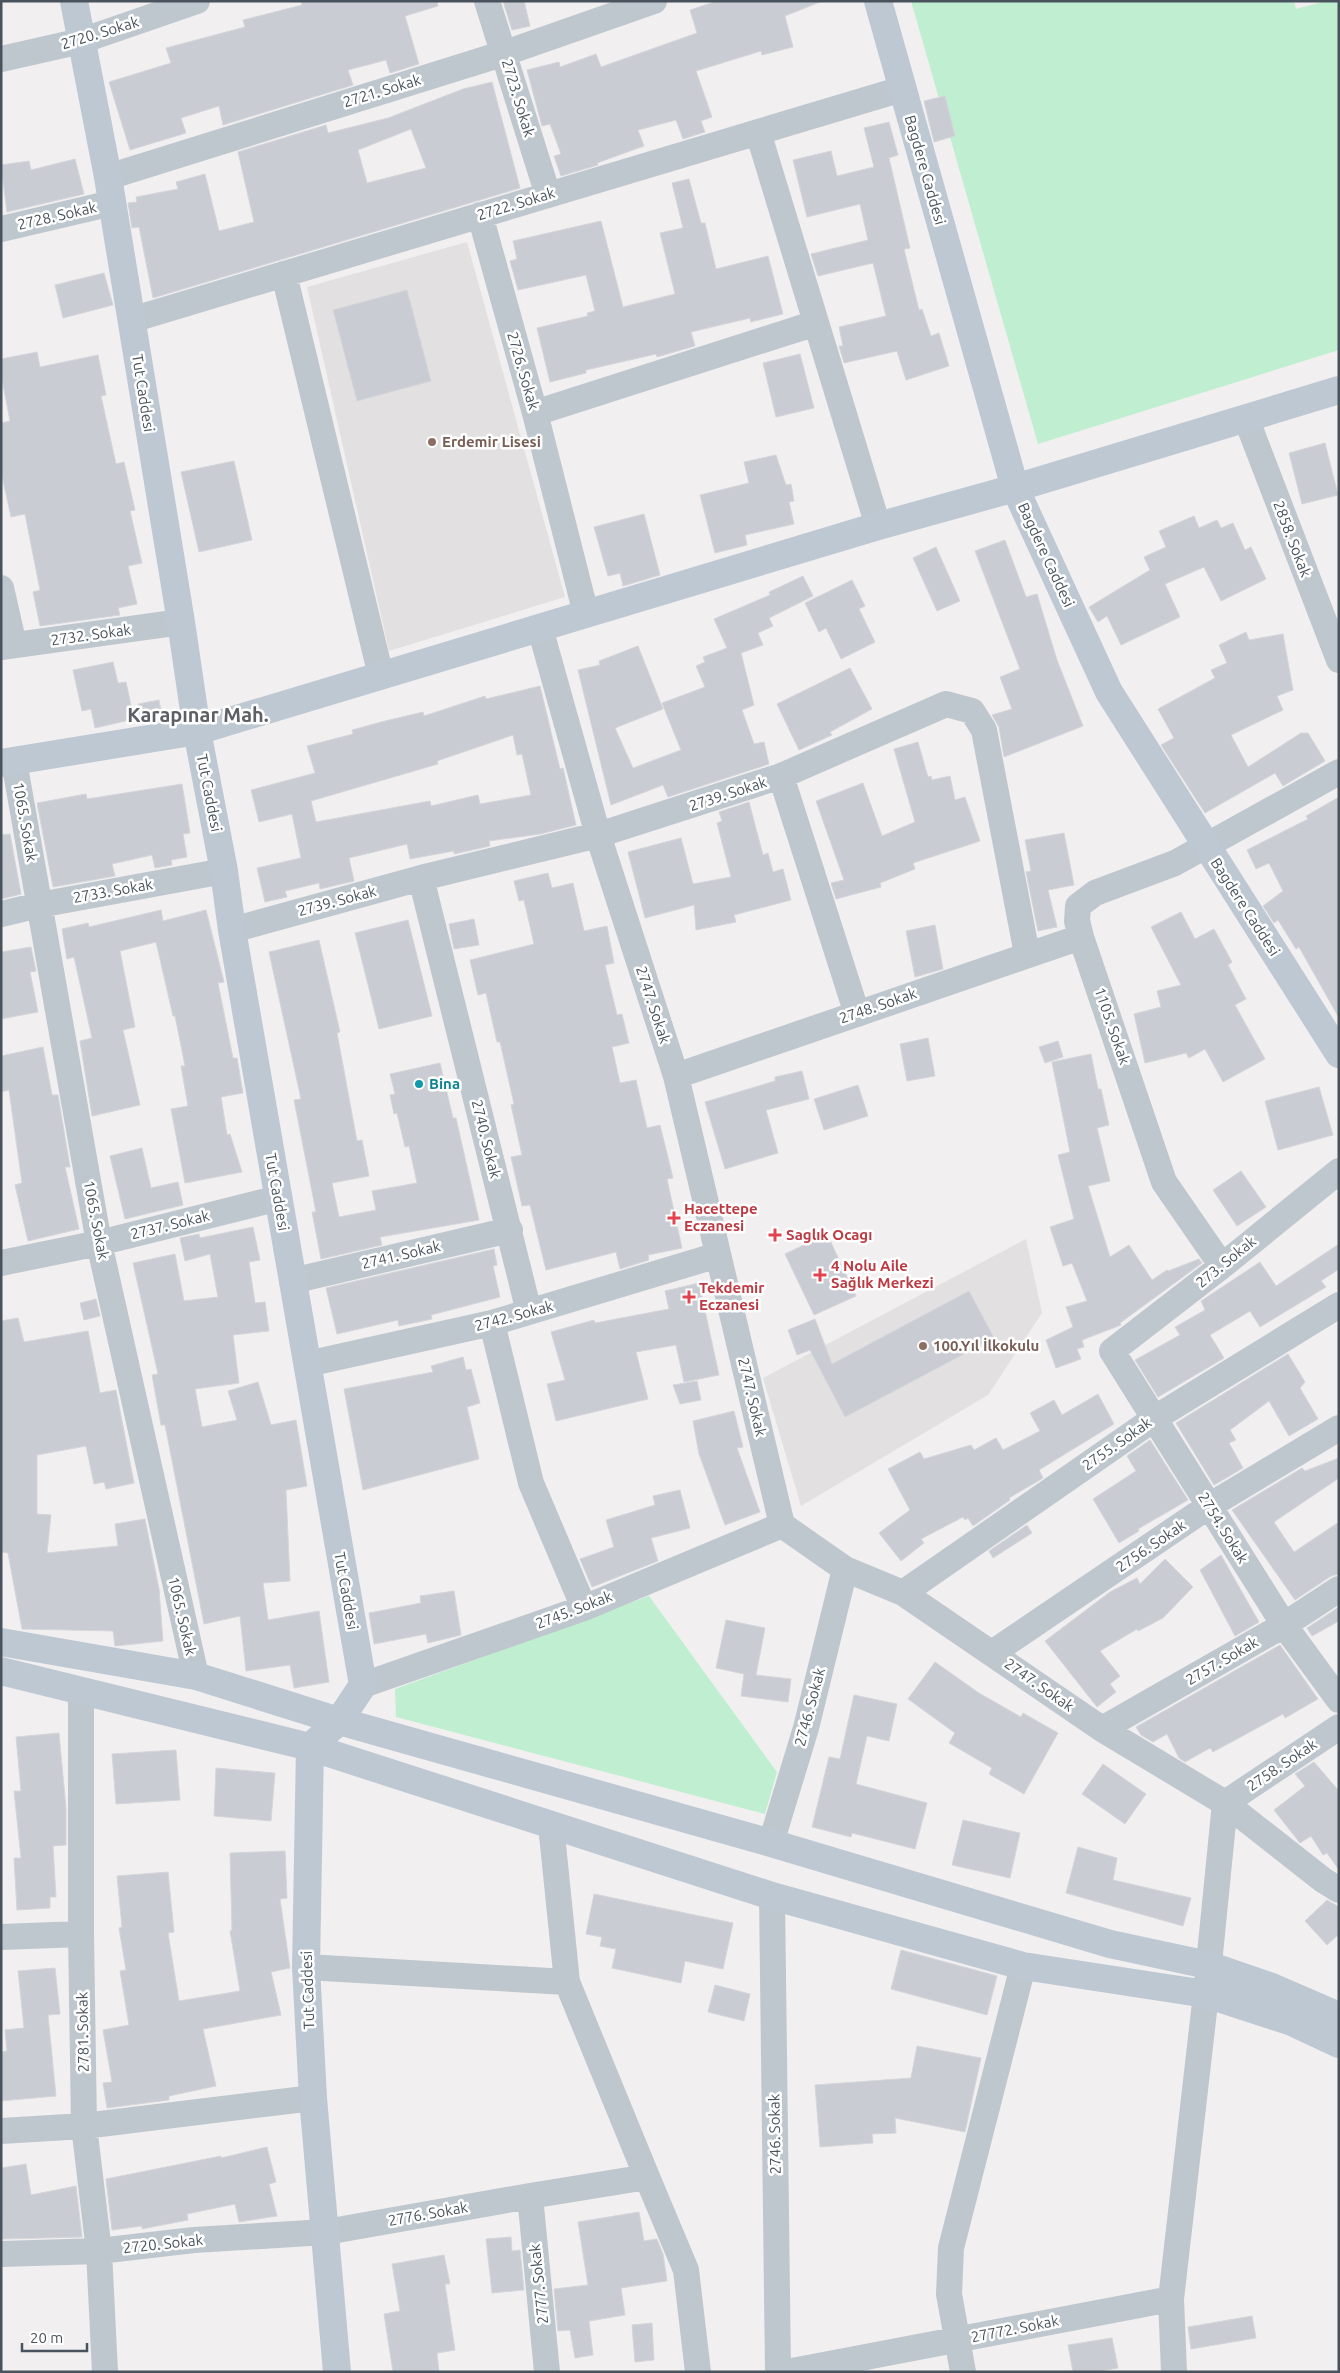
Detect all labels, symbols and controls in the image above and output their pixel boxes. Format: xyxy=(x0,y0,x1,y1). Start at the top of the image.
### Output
street label: 2720. Sokak xyxy=(59,13,141,52)
street label: 2723. Sokak xyxy=(499,57,538,139)
street label: 2721. Sokak xyxy=(341,71,423,110)
street label: Bagdere Caddesi xyxy=(902,113,949,227)
street label: 2722. Sokak xyxy=(475,184,557,223)
street label: 2728. Sokak xyxy=(16,198,98,233)
street label: 2726. Sokak xyxy=(504,330,543,412)
street label: Tut Caddesi xyxy=(129,353,158,433)
place label: Erdemir Lisesi xyxy=(442,433,541,450)
marker: Erdemir Lisesi xyxy=(426,436,438,448)
street label: 2858. Sokak xyxy=(1270,498,1315,580)
street label: Bagdere Caddesi xyxy=(1015,500,1078,610)
street label: 2732. Sokak xyxy=(50,620,132,649)
district label: Karapınar Mah. xyxy=(127,703,269,726)
street label: Tut Caddesi xyxy=(194,753,225,833)
street label: 2739. Sokak xyxy=(687,773,769,814)
street label: 1065. Sokak xyxy=(10,781,41,863)
street label: Bagdere Caddesi xyxy=(1207,855,1283,959)
street label: 2733. Sokak xyxy=(72,875,154,906)
street label: 2739. Sokak xyxy=(296,882,378,919)
street label: 2747. Sokak xyxy=(633,964,674,1046)
street label: 2748. Sokak xyxy=(837,984,919,1027)
street label: 1105. Sokak xyxy=(1091,985,1134,1067)
place label: Bina xyxy=(429,1075,460,1092)
marker: Bina xyxy=(413,1078,425,1090)
street label: 2740. Sokak xyxy=(469,1098,505,1180)
street label: Tut Caddesi xyxy=(262,1152,293,1232)
street label: 1065. Sokak xyxy=(80,1179,113,1261)
place label: Hacettepe Eczanesi xyxy=(684,1200,758,1234)
street label: 2737. Sokak xyxy=(129,1206,211,1242)
marker: Hacettepe Eczanesi xyxy=(668,1212,680,1224)
place label: Saglık Ocagı xyxy=(786,1226,872,1243)
marker: Saglık Ocagı xyxy=(768,1228,782,1242)
street label: 273. Sokak xyxy=(1192,1232,1259,1291)
street label: 2741. Sokak xyxy=(360,1237,442,1272)
place label: 4 Nolu Aile Sağlık Merkezi xyxy=(831,1257,934,1291)
marker: 4 Nolu Aile Sağlık Merkezi xyxy=(813,1268,827,1282)
place label: Tekdemir Eczanesi xyxy=(699,1279,765,1313)
marker: Tekdemir Eczanesi xyxy=(683,1291,695,1303)
street label: 2742. Sokak xyxy=(473,1297,555,1334)
place label: 100.Yıl İlkokulu xyxy=(933,1337,1039,1354)
marker: 100.Yıl İlkokulu xyxy=(917,1340,929,1352)
street label: 2747. Sokak xyxy=(735,1356,770,1438)
street label: 2755. Sokak xyxy=(1079,1413,1155,1474)
street label: 2754. Sokak xyxy=(1195,1489,1252,1567)
street label: 2756. Sokak xyxy=(1113,1516,1189,1575)
street label: Tut Caddesi xyxy=(331,1551,362,1631)
street label: 1065. Sokak xyxy=(165,1575,200,1657)
street label: 2745. Sokak xyxy=(533,1587,615,1632)
street label: 2757. Sokak xyxy=(1183,1633,1261,1688)
street label: 2747. Sokak xyxy=(1001,1655,1077,1715)
street label: 2746. Sokak xyxy=(791,1665,828,1748)
street label: 2758. Sokak xyxy=(1244,1735,1320,1794)
street label: Tut Caddesi xyxy=(298,1950,317,2030)
street label: 2781. Sokak xyxy=(73,1991,92,2072)
street label: 2746. Sokak xyxy=(765,2093,784,2174)
street label: 2776. Sokak xyxy=(387,2198,469,2229)
street label: 2720. Sokak xyxy=(122,2231,204,2256)
street label: 2777. Sokak xyxy=(526,2243,551,2325)
street label: 27772. Sokak xyxy=(970,2312,1061,2345)
scale bar xyxy=(22,2320,88,2352)
text: 20 m xyxy=(30,2329,63,2346)

